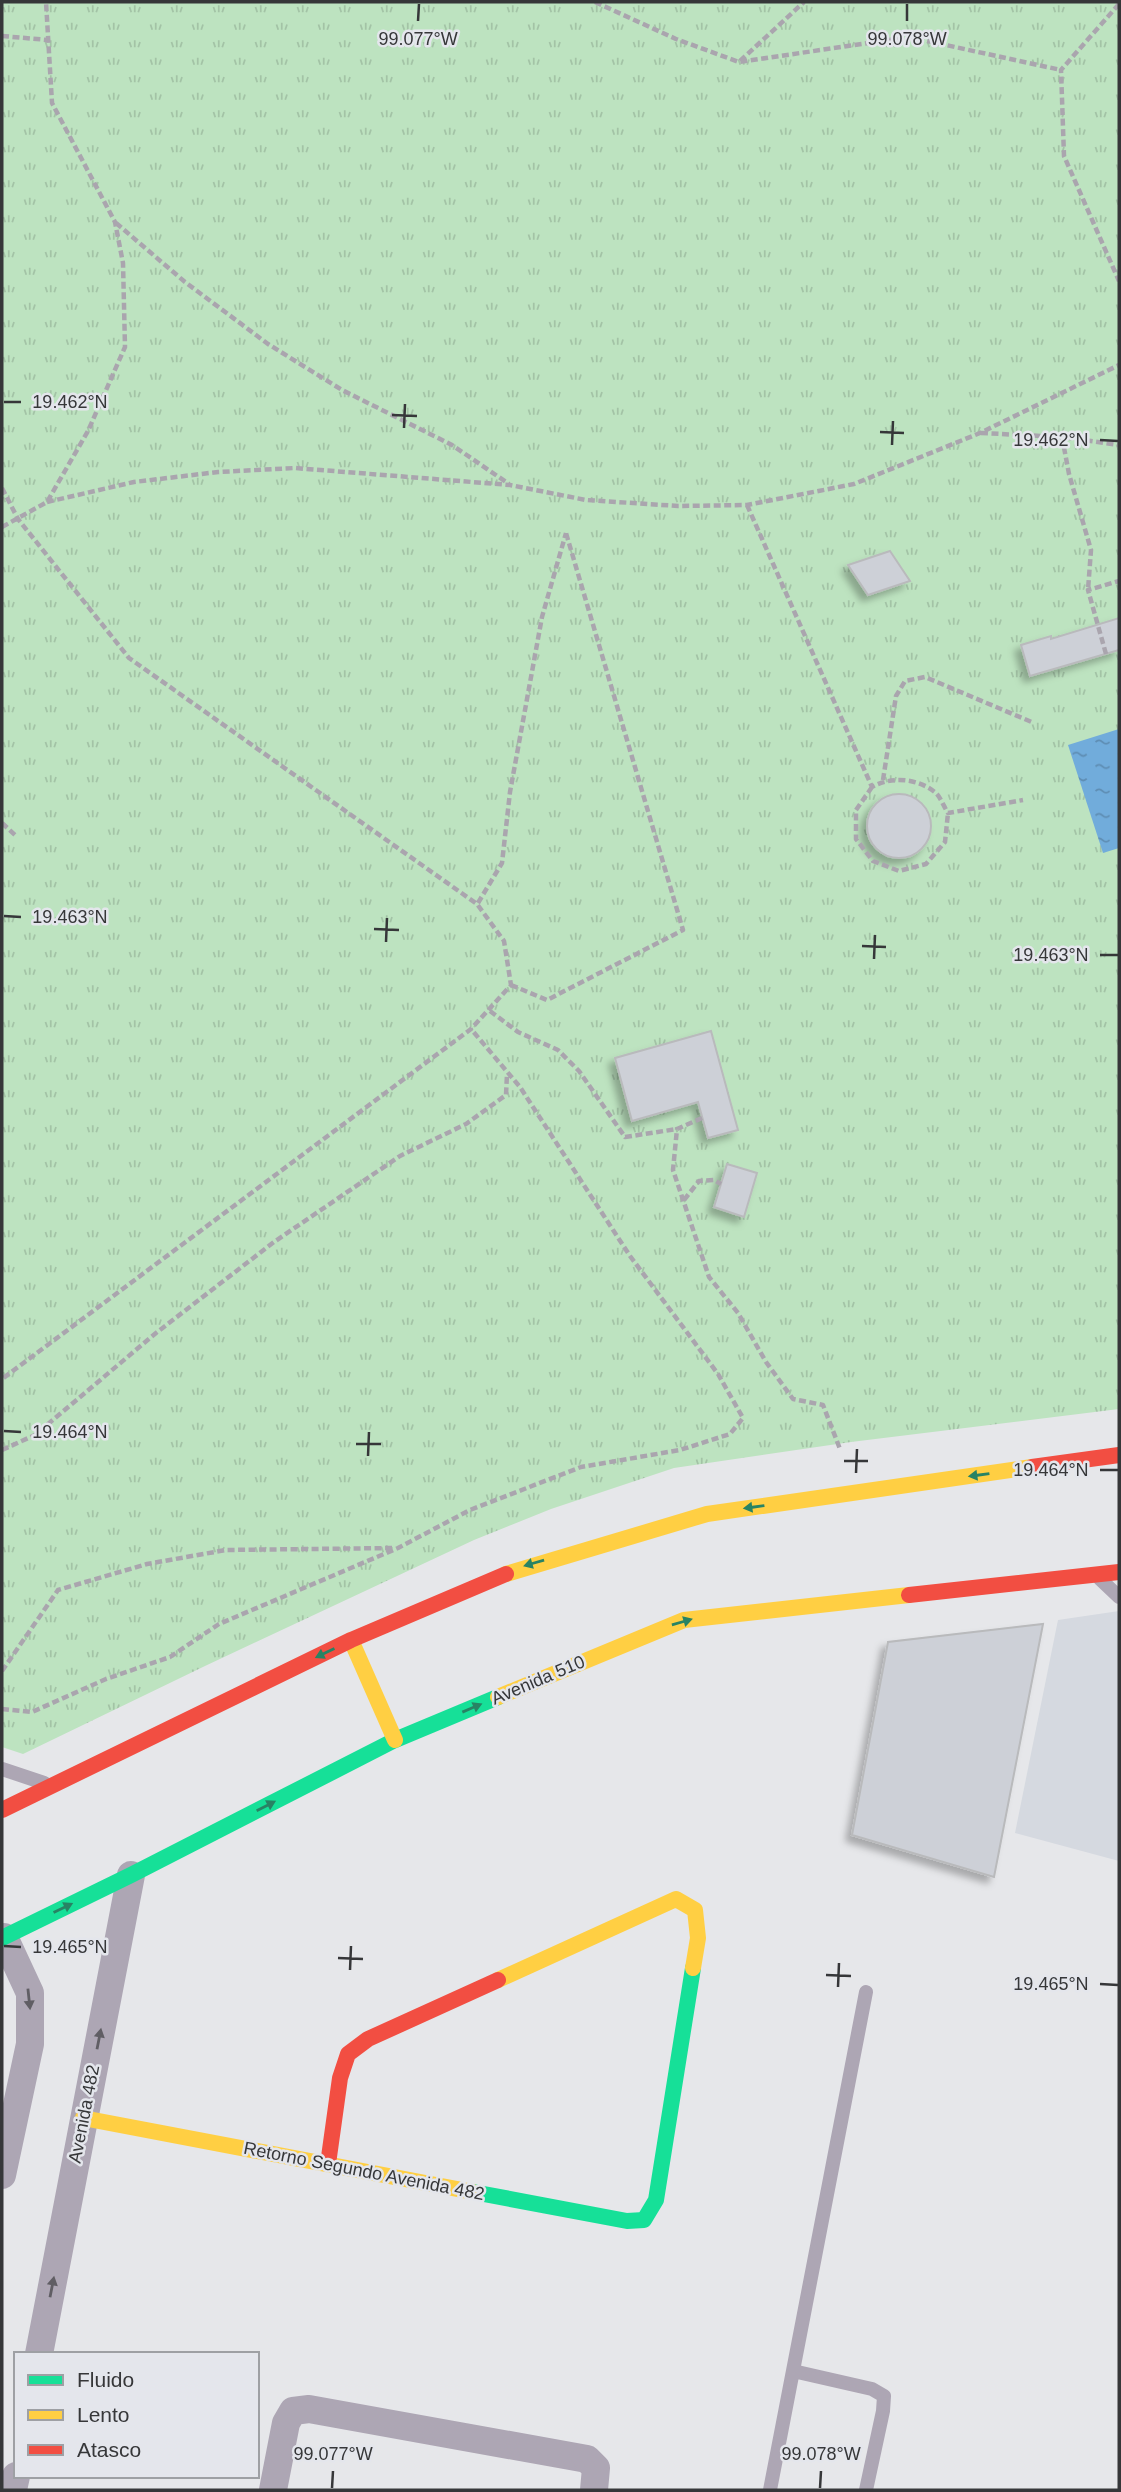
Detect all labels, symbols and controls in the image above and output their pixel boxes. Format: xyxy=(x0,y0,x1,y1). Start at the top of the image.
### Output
text: 99.077°W xyxy=(378,29,458,49)
text: 99.078°W xyxy=(867,29,947,49)
text: 19.462°N xyxy=(32,392,108,412)
text: 19.462°N xyxy=(1013,430,1089,450)
text: 19.463°N xyxy=(32,907,108,927)
text: 19.463°N xyxy=(1013,945,1089,965)
text: 19.464°N xyxy=(32,1422,108,1442)
text: 19.464°N xyxy=(1013,1460,1089,1480)
one-way arrow xyxy=(968,1470,990,1481)
one-way arrow xyxy=(743,1502,765,1513)
one-way arrow xyxy=(523,1559,544,1569)
one-way arrow xyxy=(672,1617,693,1627)
one-way arrow xyxy=(315,1648,335,1659)
street label: Avenida 510 xyxy=(488,1651,588,1709)
one-way arrow xyxy=(461,1702,482,1713)
one-way arrow xyxy=(257,1800,277,1812)
one-way arrow xyxy=(53,1902,73,1914)
text: 19.465°N xyxy=(32,1937,108,1957)
text: 19.465°N xyxy=(1013,1974,1089,1994)
one-way arrow xyxy=(24,1988,35,2010)
one-way arrow xyxy=(93,2028,104,2050)
street label: Avenida 482 xyxy=(65,2063,103,2165)
street label: Retorno Segundo Avenida 482 xyxy=(242,2138,486,2204)
one-way arrow xyxy=(46,2276,57,2298)
legend xyxy=(14,2352,259,2478)
text: Fluido xyxy=(77,2368,134,2391)
text: Lento xyxy=(77,2403,130,2426)
text: Atasco xyxy=(77,2438,141,2461)
text: 99.077°W xyxy=(293,2444,373,2464)
text: 99.078°W xyxy=(781,2444,861,2464)

